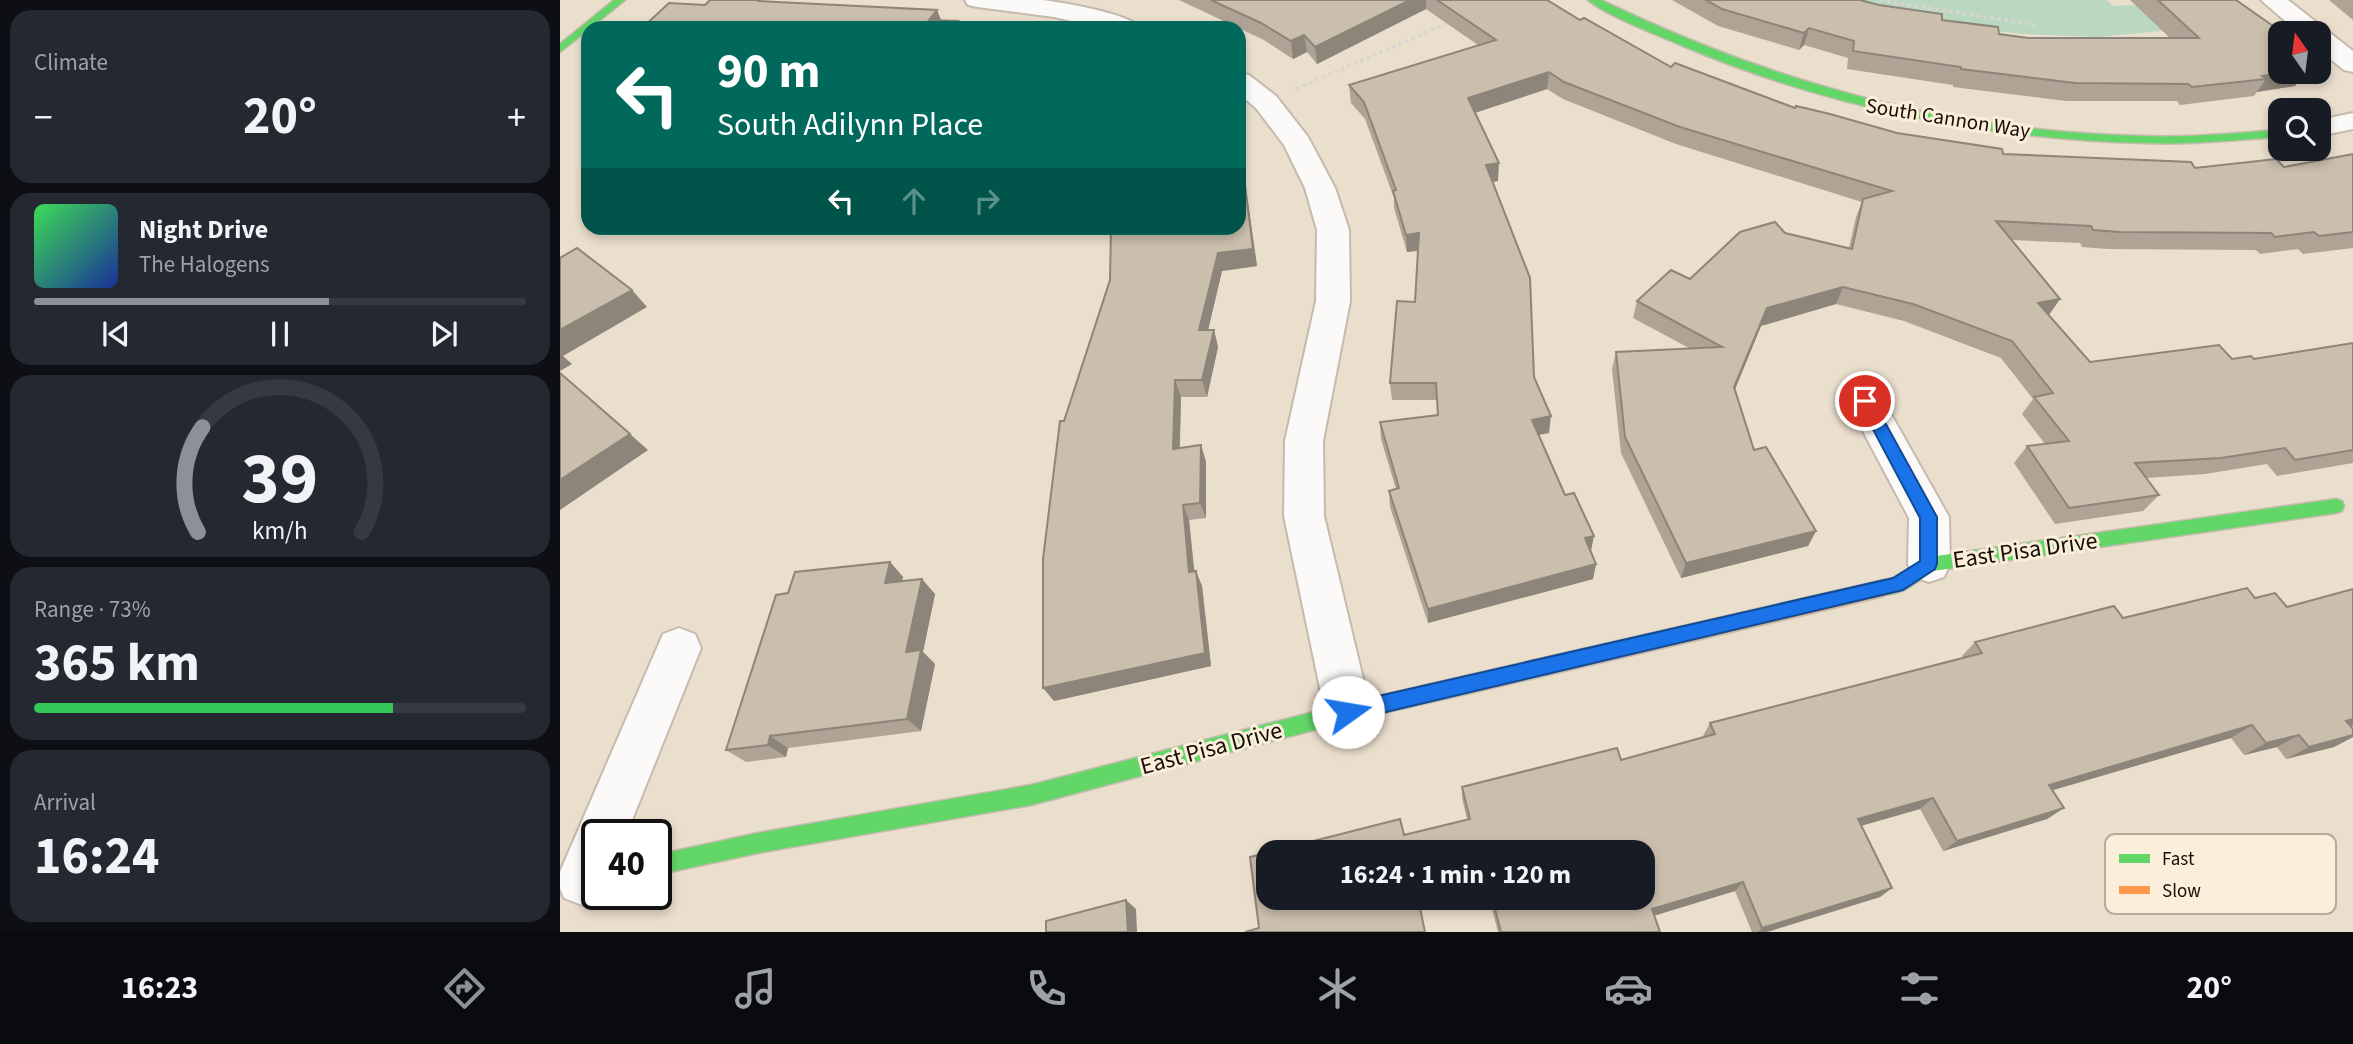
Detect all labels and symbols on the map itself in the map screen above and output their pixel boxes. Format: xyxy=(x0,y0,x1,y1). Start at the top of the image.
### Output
north arrow xyxy=(2268,21,2331,84)
street label: South Cannon Way xyxy=(1864,90,2032,146)
pin xyxy=(1835,371,1895,431)
street label: East Pisa Drive xyxy=(1950,523,2100,578)
position arrow xyxy=(1311,675,1385,749)
street label: East Pisa Drive xyxy=(1136,713,1286,784)
speed limit sign: 40 xyxy=(581,819,672,910)
legend xyxy=(2105,834,2336,914)
text: Fast xyxy=(2162,846,2195,873)
text: Slow xyxy=(2162,878,2201,905)

